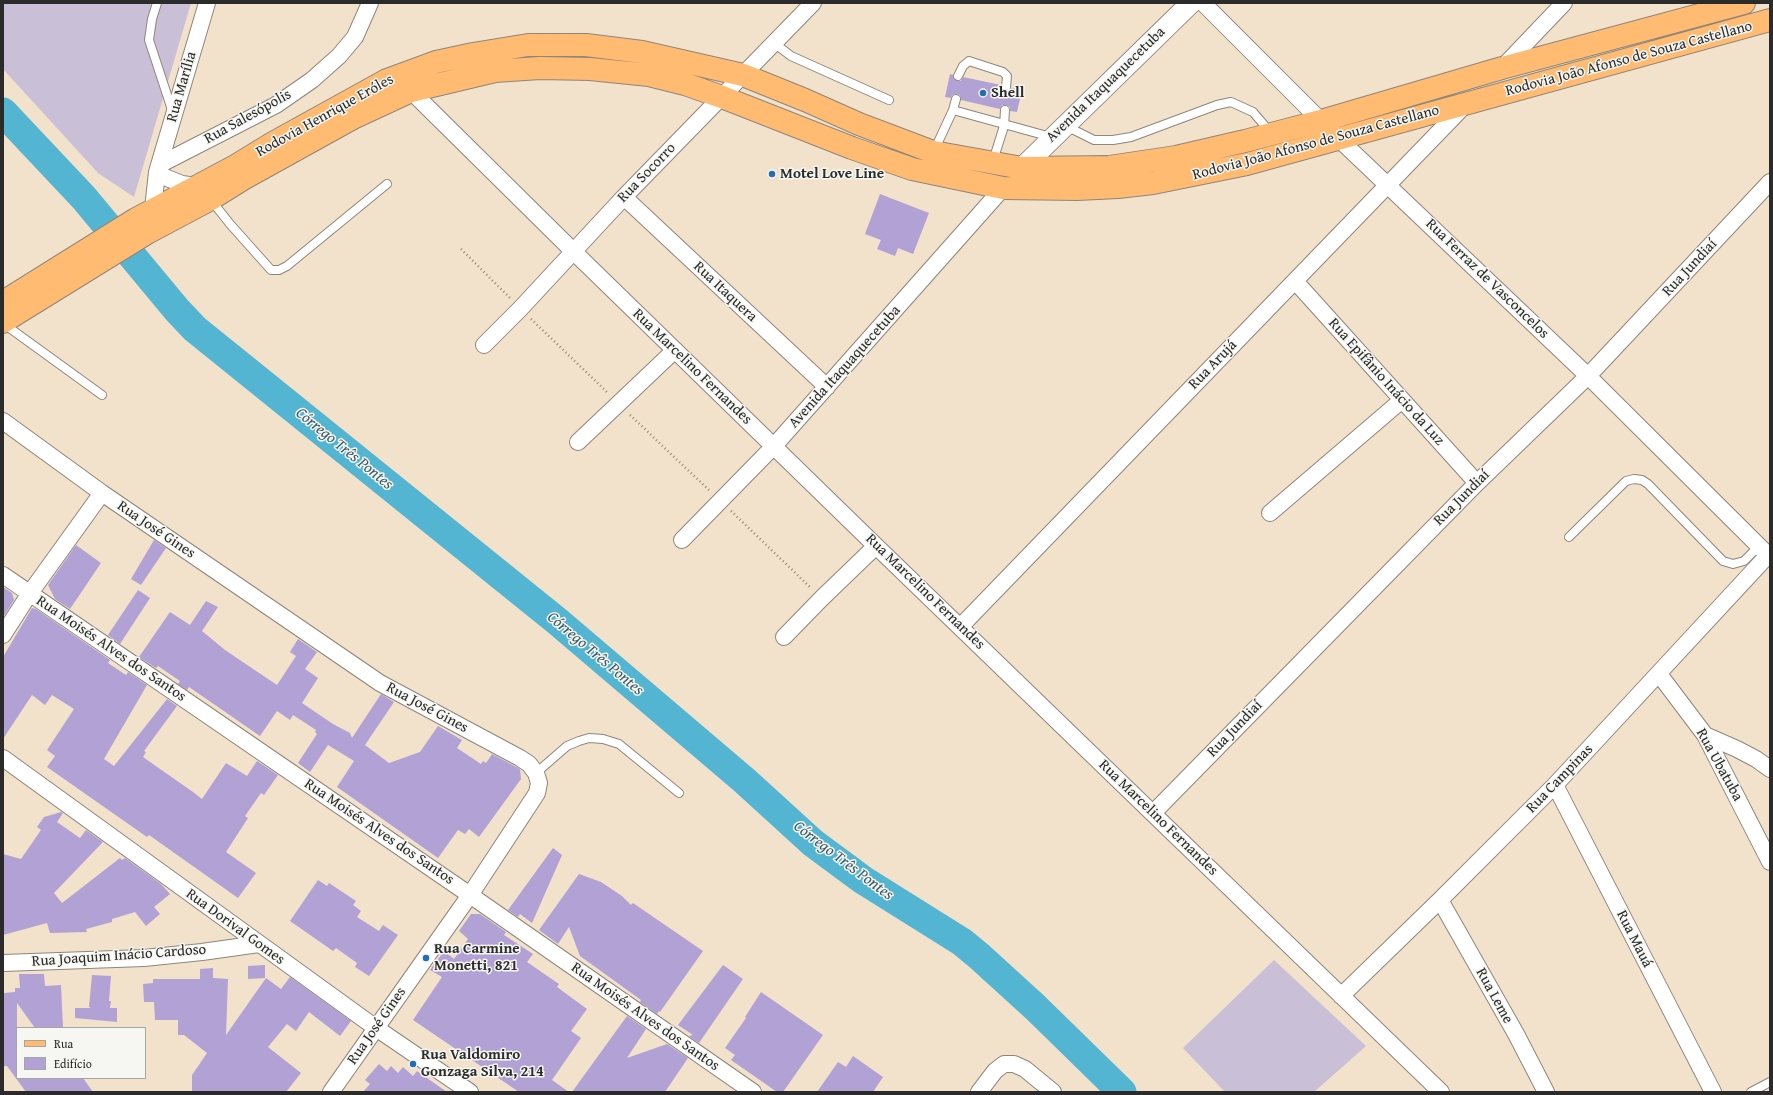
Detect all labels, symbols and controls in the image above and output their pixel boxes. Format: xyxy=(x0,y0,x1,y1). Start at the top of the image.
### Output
street label: Rodovia João Afonso de Souza Castellano xyxy=(1504,17,1754,101)
street label: Avenida Itaquaquecetuba xyxy=(1043,23,1169,147)
street label: Rua Marília xyxy=(163,50,201,124)
street label: Rodovia Henrique Eróles xyxy=(253,71,397,161)
place label: Shell xyxy=(991,84,1024,102)
street label: Rua Salesópolis xyxy=(201,86,295,148)
marker: Shell xyxy=(978,88,988,98)
street label: Rodovia João Afonso de Souza Castellano xyxy=(1191,101,1441,185)
street label: Rua Socorro xyxy=(614,139,680,207)
place label: Motel Love Line xyxy=(780,165,884,183)
marker: Motel Love Line xyxy=(767,169,777,179)
street label: Rua Ferraz de Vasconcelos xyxy=(1422,215,1552,343)
street label: Rua Jundiaí xyxy=(1659,236,1721,300)
street label: Rua Itaquera xyxy=(689,258,761,326)
street label: Avenida Itaquaquecetuba xyxy=(785,302,905,432)
street label: Rua Marcelino Fernandes xyxy=(629,305,755,429)
street label: Rua Epifânio Inácio da Luz xyxy=(1324,315,1448,449)
street label: Rua Arujá xyxy=(1185,337,1241,393)
water label: Córrego Três Pontes xyxy=(291,404,397,494)
street label: Rua Jundiaí xyxy=(1430,466,1494,530)
street label: Rua José Gines xyxy=(114,497,198,563)
street label: Rua Marcelino Fernandes xyxy=(862,530,988,654)
street label: Rua Moisés Alves dos Santos xyxy=(33,592,189,706)
water label: Córrego Três Pontes xyxy=(543,608,647,700)
street label: Rua José Gines xyxy=(383,679,471,737)
street label: Rua Jundiaí xyxy=(1204,697,1266,761)
street label: Rua Ubatuba xyxy=(1692,726,1746,804)
street label: Rua Campinas xyxy=(1523,741,1597,817)
street label: Rua Marcelino Fernandes xyxy=(1095,756,1221,880)
street label: Rua Moisés Alves dos Santos xyxy=(301,775,457,889)
water label: Córrego Três Pontes xyxy=(789,817,897,905)
street label: Rua Dorival Gomes xyxy=(182,885,288,969)
street label: Rua Mauá xyxy=(1612,907,1656,971)
place label: Rua Carmine Monetti, 821 xyxy=(434,940,520,975)
street label: Rua Joaquim Inácio Cardoso xyxy=(31,941,207,971)
marker: Rua Carmine Monetti, 821 xyxy=(421,953,431,963)
street label: Rua Moisés Alves dos Santos xyxy=(567,959,723,1075)
street label: Rua Leme xyxy=(1471,965,1517,1027)
street label: Rua José Gines xyxy=(344,984,410,1068)
legend xyxy=(16,1027,146,1079)
text: Rua xyxy=(54,1035,73,1052)
place label: Rua Valdomiro Gonzaga Silva, 214 xyxy=(421,1046,544,1081)
text: Edifício xyxy=(54,1055,92,1072)
marker: Rua Valdomiro Gonzaga Silva, 214 xyxy=(408,1059,418,1069)

